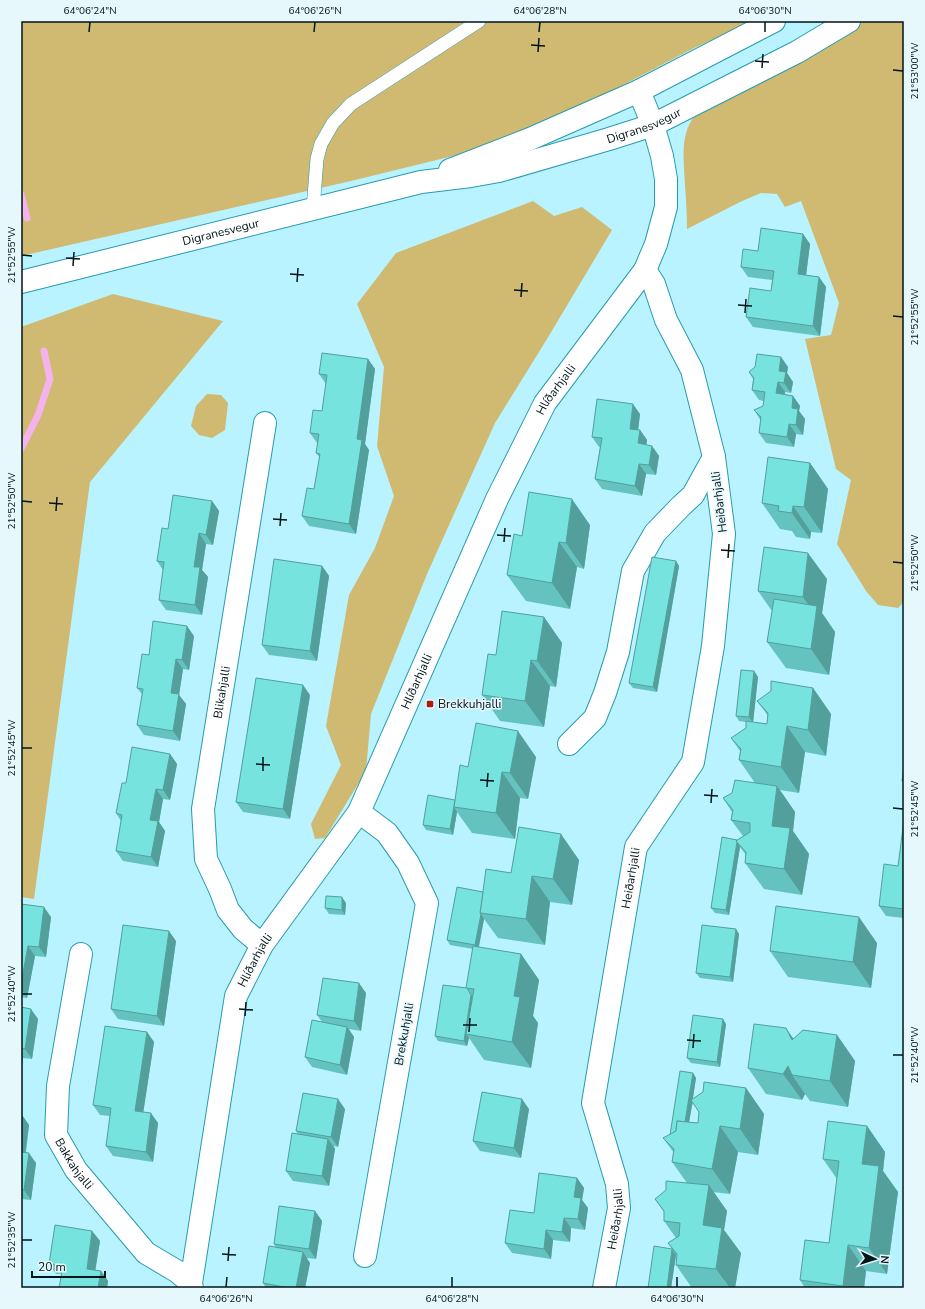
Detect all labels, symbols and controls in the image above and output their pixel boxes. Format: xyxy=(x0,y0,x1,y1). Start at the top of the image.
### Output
text: 64°06'24"N xyxy=(63,4,117,18)
text: 64°06'26"N xyxy=(288,4,342,18)
text: 64°06'28"N xyxy=(513,4,567,18)
text: 64°06'30"N xyxy=(738,4,792,18)
text: 21°53'00"W xyxy=(908,43,922,99)
street label: Digranesvegur xyxy=(605,104,685,147)
street label: Digranesvegur xyxy=(181,215,262,249)
text: 21°52'55"W xyxy=(5,227,19,283)
text: 21°52'55"W xyxy=(908,289,922,345)
street label: Hlíðarhjalli xyxy=(532,361,579,418)
street label: Heiðarhjalli xyxy=(707,470,731,534)
text: 21°52'50"W xyxy=(5,473,19,529)
text: 21°52'50"W xyxy=(908,535,922,591)
street label: Hlíðarhjalli xyxy=(397,651,436,712)
street label: Blikahjalli xyxy=(210,665,234,720)
place label: Brekkuhjalli xyxy=(438,696,501,712)
marker: Brekkuhjalli xyxy=(425,699,435,709)
text: 21°52'45"W xyxy=(5,720,19,776)
text: 21°52'45"W xyxy=(908,781,922,837)
street label: Heiðarhjalli xyxy=(618,846,644,910)
street label: Hlíðarhjalli xyxy=(234,930,276,990)
text: 21°52'40"W xyxy=(5,966,19,1022)
street label: Brekkuhjalli xyxy=(391,1001,417,1067)
text: 21°52'40"W xyxy=(908,1027,922,1083)
street label: Bakkahjalli xyxy=(51,1135,97,1193)
street label: Heiðarhjalli xyxy=(603,1188,627,1251)
text: 21°52'35"W xyxy=(5,1212,19,1268)
north arrow xyxy=(855,1239,895,1279)
scale bar xyxy=(32,1253,105,1279)
text: N xyxy=(877,1255,892,1264)
text: 20 m xyxy=(38,1259,66,1275)
text: 64°06'26"N xyxy=(199,1292,253,1306)
text: 64°06'28"N xyxy=(425,1292,479,1306)
text: 64°06'30"N xyxy=(650,1292,704,1306)

